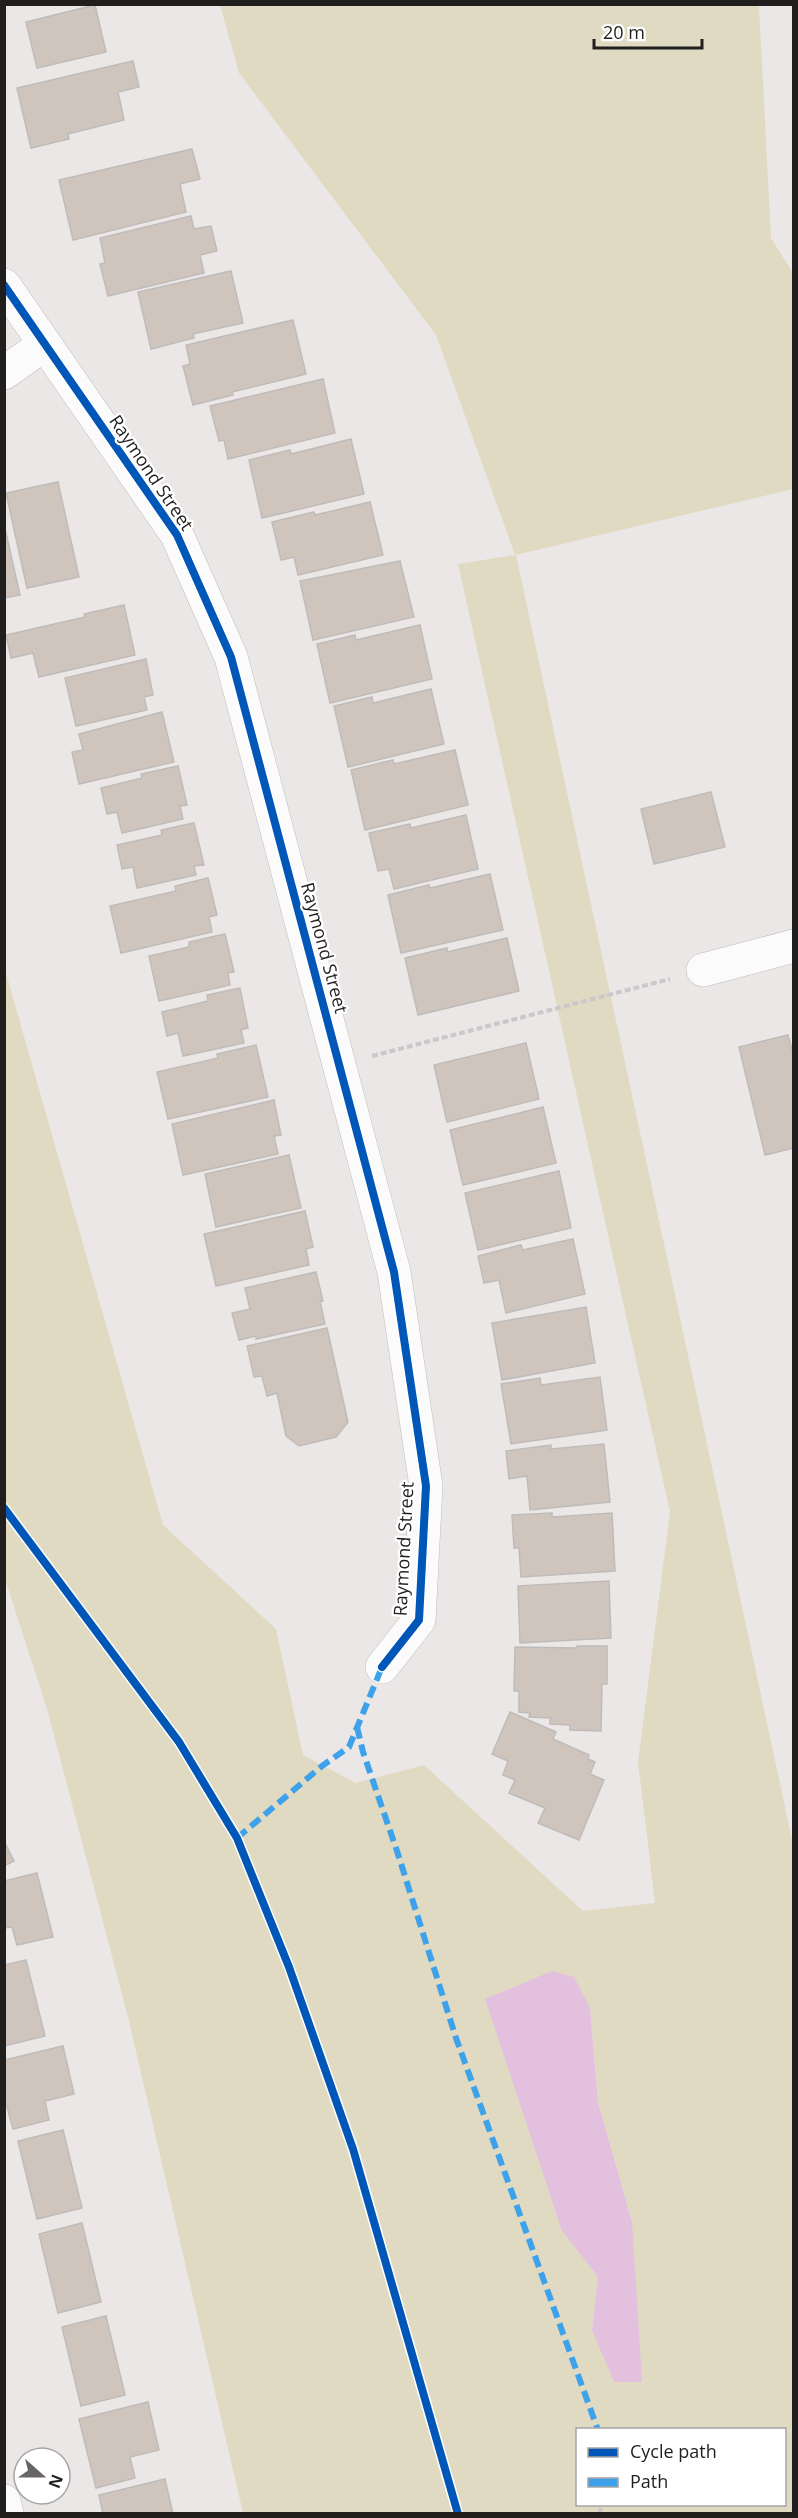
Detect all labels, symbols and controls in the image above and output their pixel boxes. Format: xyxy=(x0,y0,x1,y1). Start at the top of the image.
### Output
scale bar xyxy=(594,12,702,50)
text: 20 m xyxy=(603,20,645,44)
street label: Raymond Street xyxy=(104,410,199,535)
street label: Raymond Street xyxy=(296,880,354,1016)
street label: Raymond Street xyxy=(387,1481,419,1617)
legend xyxy=(576,2428,786,2506)
text: Cycle path xyxy=(630,2439,717,2463)
north arrow xyxy=(12,2446,72,2506)
text: Path xyxy=(630,2469,668,2493)
text: N xyxy=(43,2471,69,2491)

